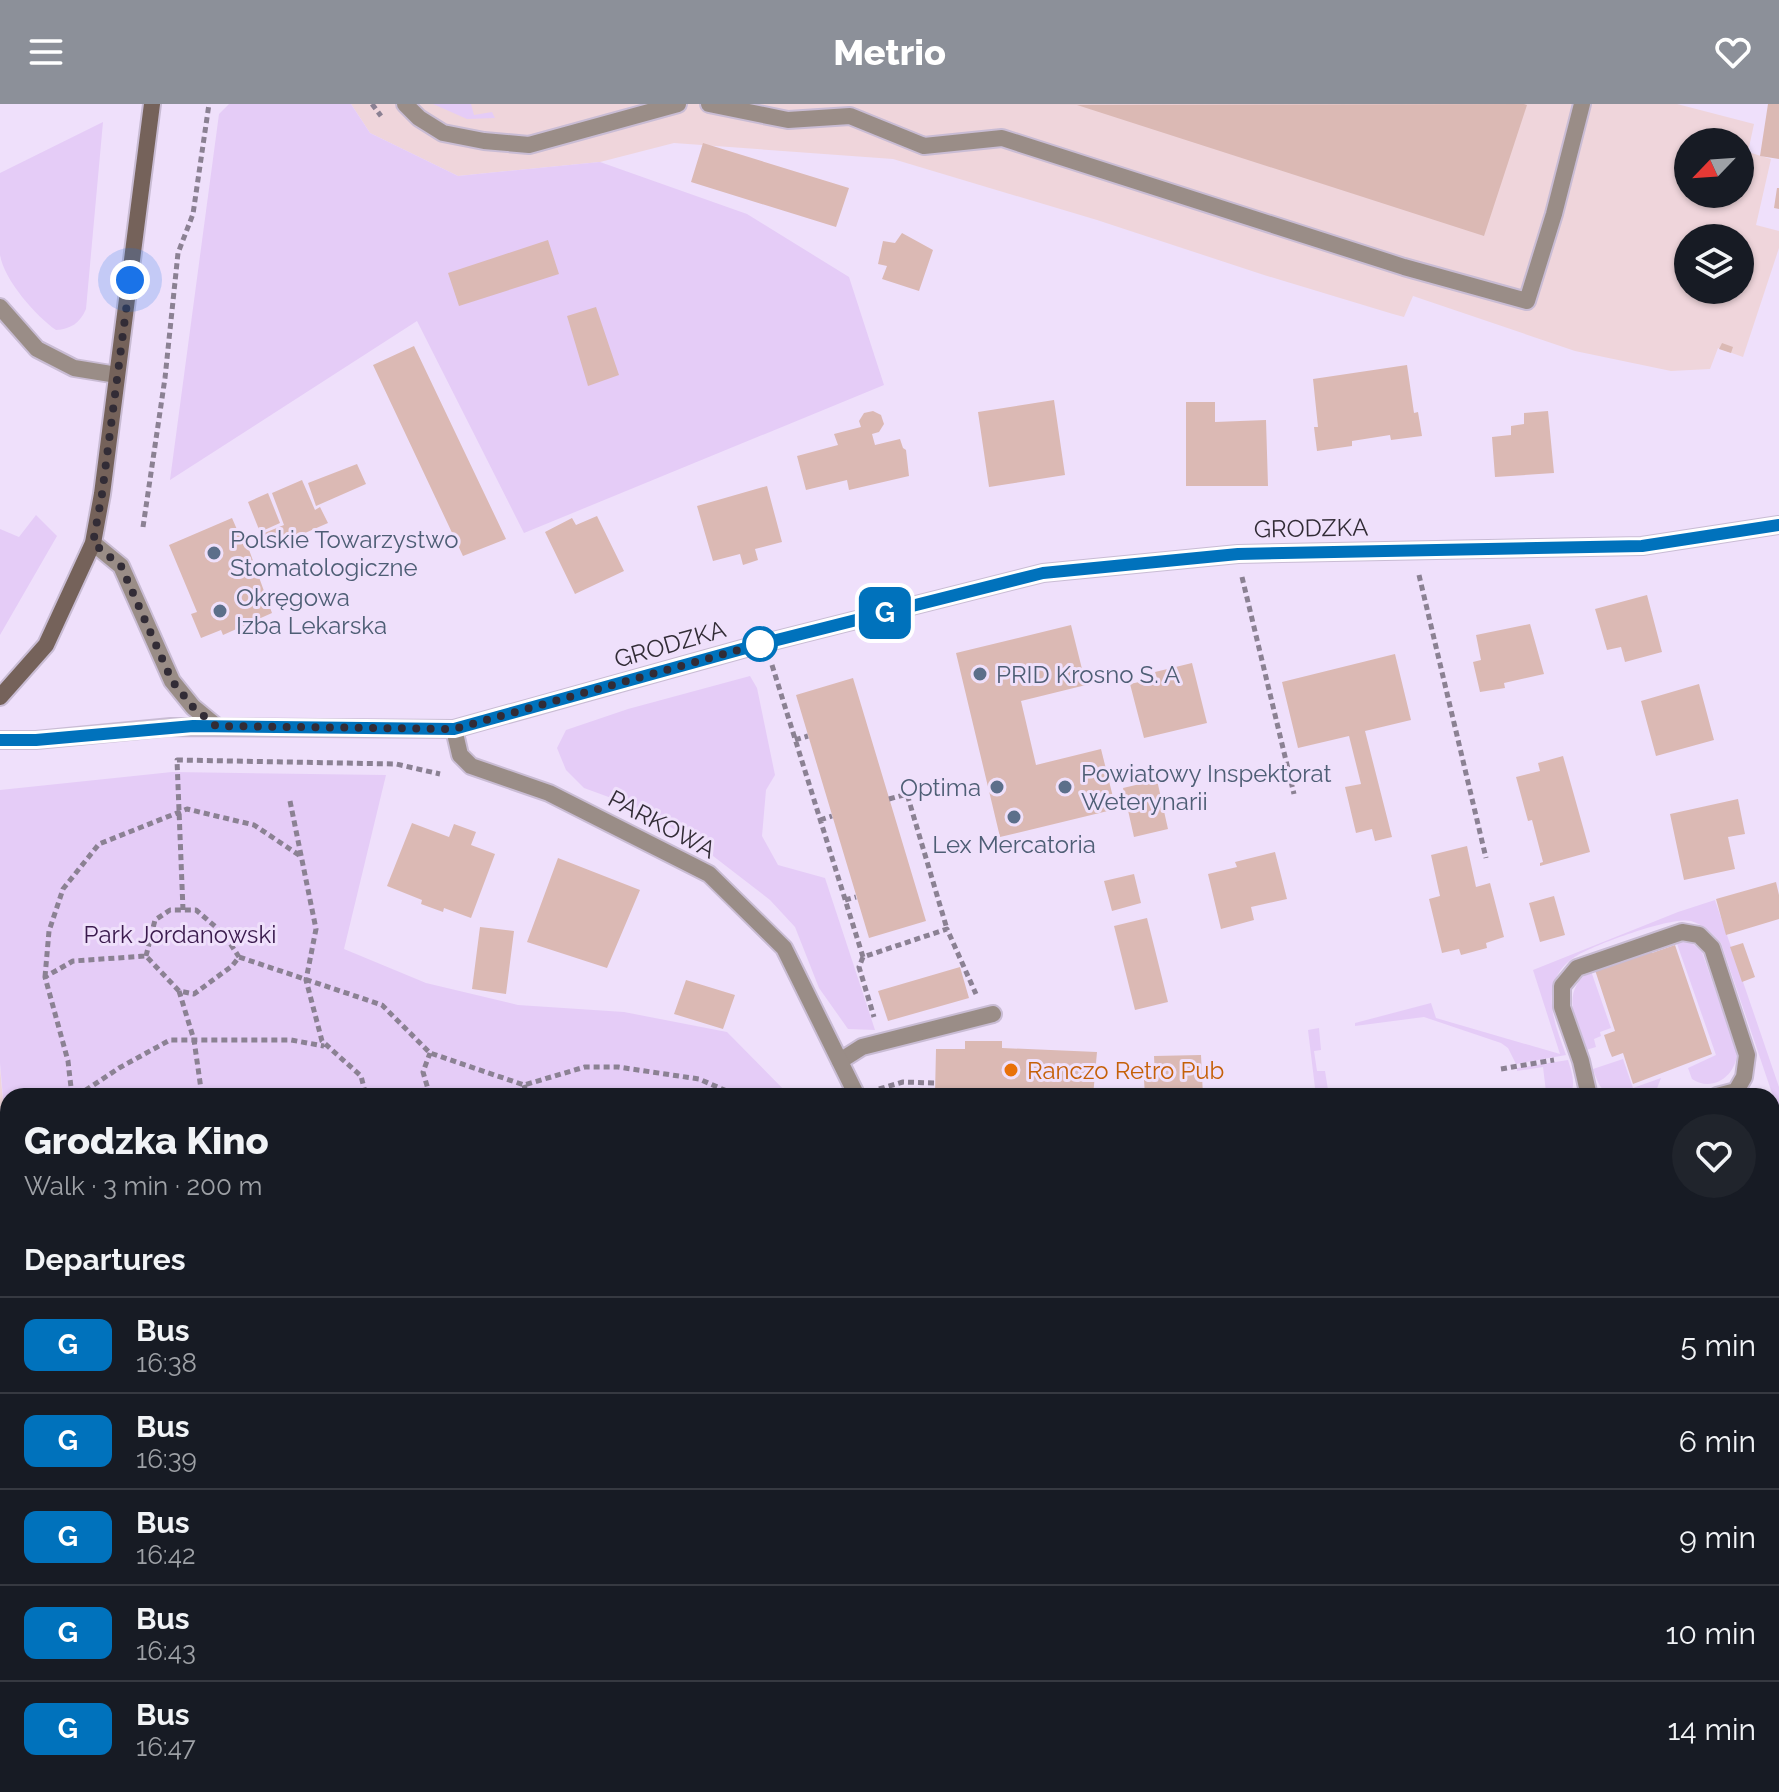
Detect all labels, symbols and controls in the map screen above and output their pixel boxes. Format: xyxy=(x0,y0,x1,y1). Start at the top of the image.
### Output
icon: menu xyxy=(24,30,68,74)
icon: heart xyxy=(1711,30,1755,74)
text: Metrio xyxy=(833,31,946,73)
north arrow xyxy=(1674,128,1754,208)
map controls xyxy=(1674,128,1754,304)
button: layers xyxy=(1674,224,1754,304)
your location xyxy=(110,260,150,300)
street label: GRODZKA xyxy=(1254,513,1368,543)
place label: Polskie Towarzystwo Stomatologiczne xyxy=(230,525,459,582)
marker: Polskie Towarzystwo Stomatologiczne xyxy=(205,544,223,562)
place label: Okręgowa Izba Lekarska xyxy=(236,583,387,640)
line badge: G xyxy=(859,587,911,639)
text: G xyxy=(875,596,895,629)
marker: Okręgowa Izba Lekarska xyxy=(211,602,229,620)
street label: GRODZKA xyxy=(611,614,729,674)
unlabelled marker xyxy=(743,627,777,661)
place label: PRID Krosno S. A xyxy=(996,660,1180,689)
marker: PRID Krosno S. A xyxy=(971,665,989,683)
place label: Powiatowy Inspektorat Weterynarii xyxy=(1081,759,1332,816)
place label: Optima xyxy=(900,773,981,802)
marker: Optima xyxy=(988,778,1006,796)
marker: Powiatowy Inspektorat Weterynarii xyxy=(1056,778,1074,796)
street label: PARKOWA xyxy=(603,784,721,864)
marker: Lex Mercatoria xyxy=(1005,808,1023,826)
place label: Lex Mercatoria xyxy=(932,830,1096,859)
park label: Park Jordanowski xyxy=(84,920,276,949)
place label: Ranczo Retro Pub xyxy=(1027,1056,1224,1085)
marker: Ranczo Retro Pub xyxy=(1002,1061,1020,1079)
button: heart xyxy=(1672,1114,1756,1198)
text: Grodzka Kino xyxy=(24,1118,269,1163)
text: Walk · 3 min · 200 m xyxy=(24,1171,262,1201)
text: Departures xyxy=(24,1242,186,1277)
text: Bus xyxy=(136,1313,190,1348)
text: G xyxy=(58,1328,78,1361)
text: 5 min xyxy=(1680,1328,1756,1363)
text: 16:38 xyxy=(136,1348,197,1378)
text: Bus xyxy=(136,1409,190,1444)
text: G xyxy=(58,1424,78,1457)
text: 6 min xyxy=(1679,1424,1756,1459)
text: 16:39 xyxy=(136,1444,197,1474)
text: Bus xyxy=(136,1505,190,1540)
text: G xyxy=(58,1520,78,1553)
text: 9 min xyxy=(1679,1520,1756,1555)
text: 16:42 xyxy=(136,1540,195,1570)
text: Bus xyxy=(136,1601,190,1636)
text: G xyxy=(58,1616,78,1649)
text: 10 min xyxy=(1666,1616,1756,1651)
text: 16:43 xyxy=(136,1636,196,1666)
text: Bus xyxy=(136,1697,190,1732)
text: G xyxy=(58,1712,78,1745)
text: 14 min xyxy=(1668,1712,1756,1747)
text: 16:47 xyxy=(136,1732,196,1762)

